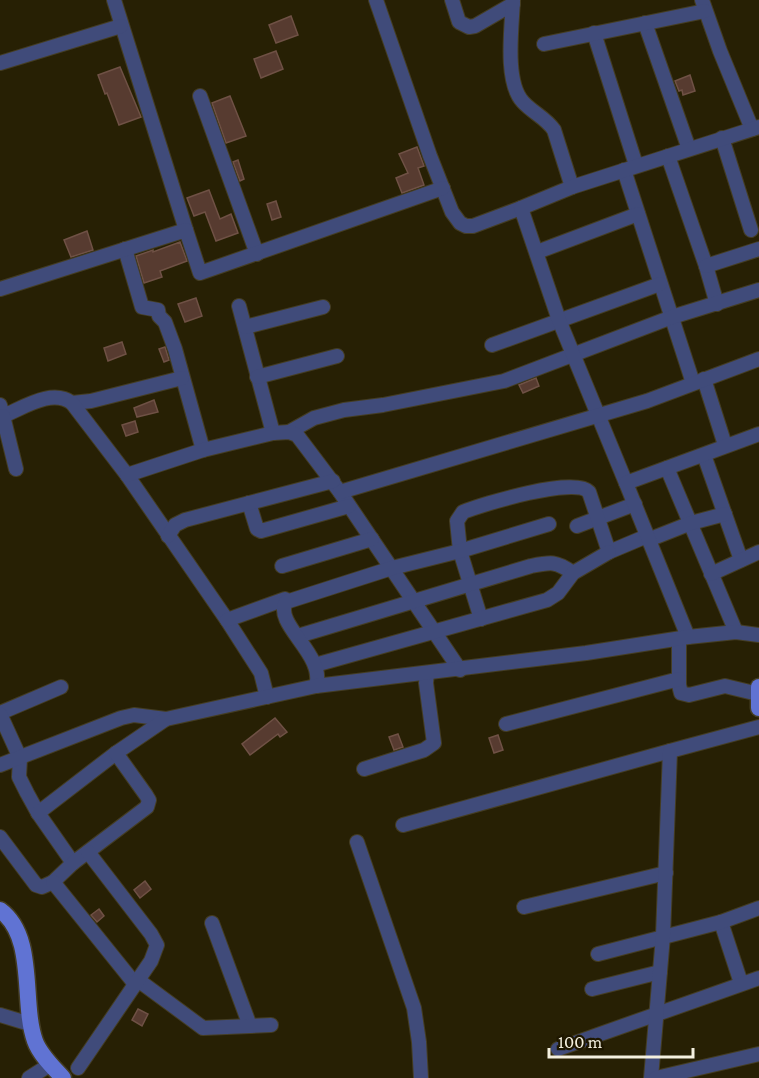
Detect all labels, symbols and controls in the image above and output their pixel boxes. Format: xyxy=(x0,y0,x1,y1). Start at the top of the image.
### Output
scale bar xyxy=(549,1021,693,1059)
text: 100 m xyxy=(558,1032,603,1052)

